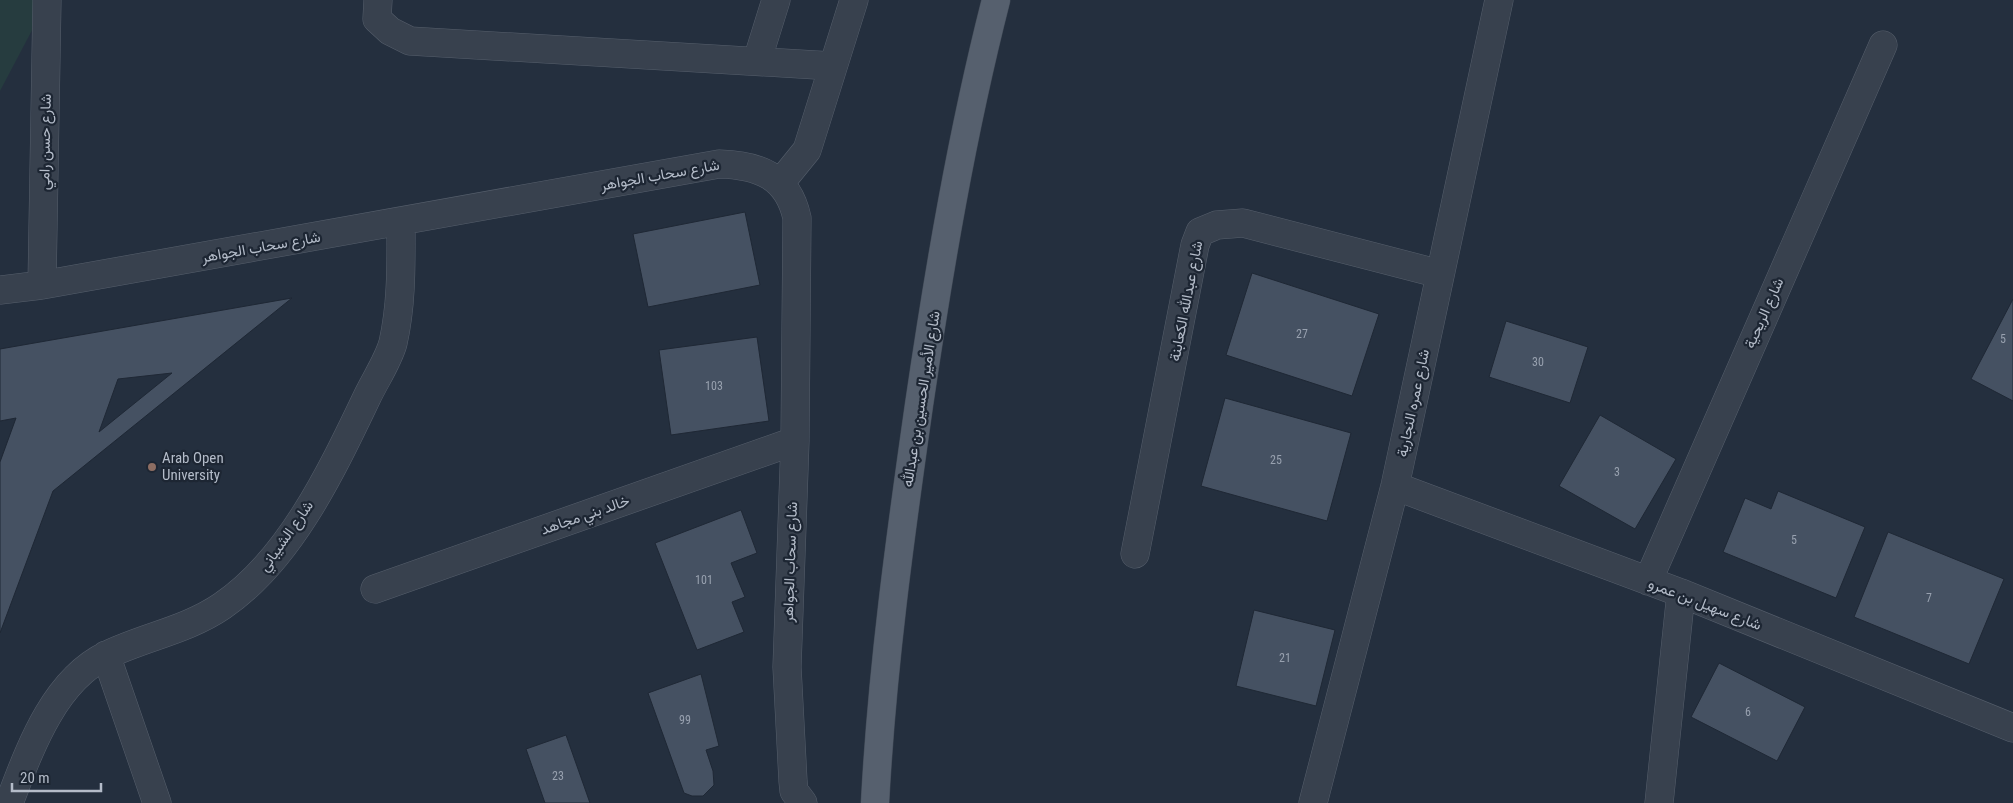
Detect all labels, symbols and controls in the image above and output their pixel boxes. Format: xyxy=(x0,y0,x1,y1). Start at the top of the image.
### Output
street label: شارع حسن رامي xyxy=(35,94,59,190)
street label: شارع سحاب الجواهر xyxy=(598,156,721,196)
street label: شارع سحاب الجواهر xyxy=(199,228,322,268)
street label: شارع عبدالله الكعابنة xyxy=(1166,239,1208,363)
street label: شارع الريحية xyxy=(1740,275,1789,352)
street label: شارع الأمير الحسين بن عبدالله xyxy=(898,309,946,489)
house number: 27 xyxy=(1296,327,1308,341)
house number: 5 xyxy=(2000,332,2006,346)
street label: شارع عمره النجارية xyxy=(1393,347,1435,459)
house number: 30 xyxy=(1532,355,1544,369)
house number: 103 xyxy=(705,379,723,393)
place label: Arab Open University xyxy=(162,449,224,484)
house number: 25 xyxy=(1270,453,1282,467)
marker: Arab Open University xyxy=(146,461,158,473)
house number: 3 xyxy=(1614,465,1620,479)
street label: خالد بني مجاهد xyxy=(538,491,633,542)
street label: شارع الشيباني xyxy=(255,497,320,577)
street label: شارع سحاب الجواهر xyxy=(779,501,803,624)
house number: 5 xyxy=(1791,533,1797,547)
house number: 101 xyxy=(695,573,713,587)
street label: شارع سهيل بن عمرو xyxy=(1645,574,1764,636)
house number: 7 xyxy=(1926,591,1932,605)
house number: 21 xyxy=(1279,651,1291,665)
house number: 6 xyxy=(1745,705,1751,719)
house number: 99 xyxy=(679,713,691,727)
scale bar xyxy=(12,760,101,792)
text: 20 m xyxy=(20,769,50,787)
house number: 23 xyxy=(552,769,564,783)

